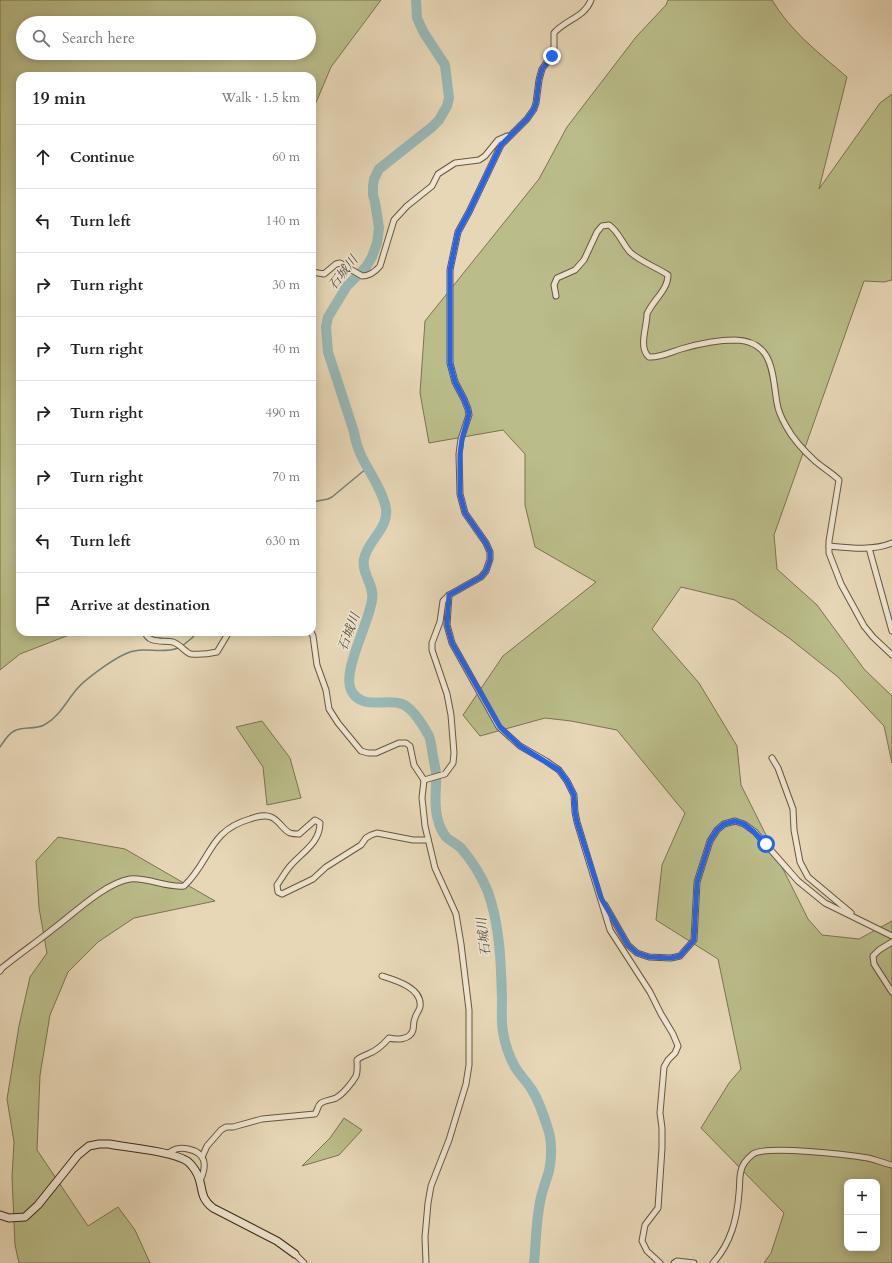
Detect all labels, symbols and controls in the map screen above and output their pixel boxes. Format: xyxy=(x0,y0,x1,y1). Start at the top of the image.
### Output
search box xyxy=(16,16,316,60)
icon: search xyxy=(30,27,52,49)
text: Search here xyxy=(62,28,135,48)
route end xyxy=(543,47,561,65)
text: 19 min xyxy=(32,87,86,110)
text: Walk · 1.5 km xyxy=(221,89,300,107)
icon: ahead xyxy=(32,146,54,168)
text: Continue xyxy=(70,147,135,167)
text: 60 m xyxy=(272,148,300,166)
icon: left xyxy=(32,210,54,232)
text: Turn left xyxy=(70,211,131,231)
text: 140 m xyxy=(266,212,300,230)
water label: 石城川 xyxy=(324,251,363,294)
icon: right xyxy=(32,274,54,296)
text: Turn right xyxy=(70,275,143,295)
text: 30 m xyxy=(272,276,300,294)
icon: right xyxy=(32,338,54,360)
text: Turn right xyxy=(70,339,143,359)
text: 40 m xyxy=(272,340,300,358)
icon: right xyxy=(32,402,54,424)
text: Turn right xyxy=(70,403,143,423)
text: 490 m xyxy=(266,404,300,422)
icon: right xyxy=(32,466,54,488)
text: Turn right xyxy=(70,467,143,487)
text: 70 m xyxy=(272,468,300,486)
icon: left xyxy=(32,530,54,552)
text: Turn left xyxy=(70,531,131,551)
text: 630 m xyxy=(266,532,300,550)
icon: arrive xyxy=(32,594,54,616)
text: Arrive at destination xyxy=(70,595,210,615)
water label: 石城川 xyxy=(334,609,365,653)
route start xyxy=(757,835,775,853)
water label: 石城川 xyxy=(472,915,495,957)
map controls xyxy=(844,1179,880,1251)
button: + xyxy=(844,1179,880,1215)
button: − xyxy=(844,1215,880,1251)

